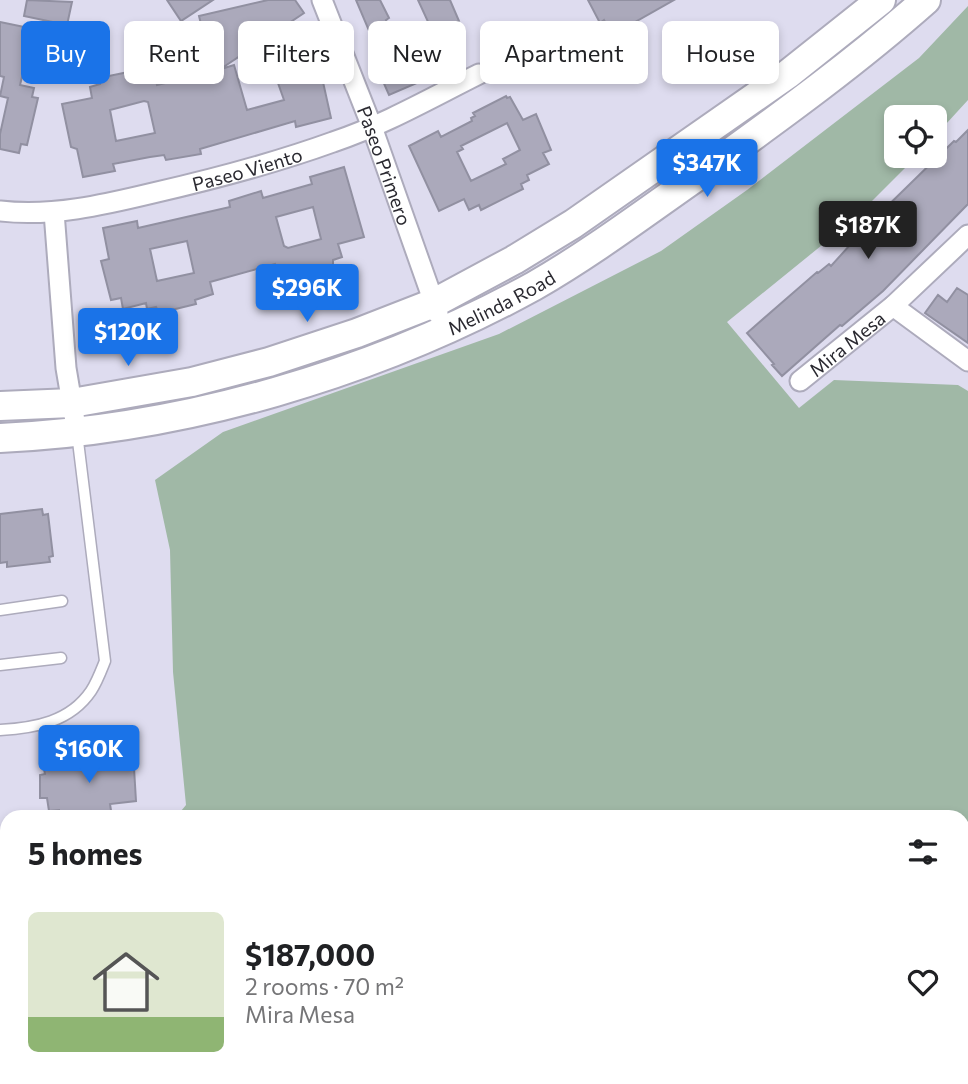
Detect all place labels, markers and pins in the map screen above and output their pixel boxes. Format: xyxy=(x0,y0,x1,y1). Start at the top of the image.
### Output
pin: $347K xyxy=(658,140,756,199)
pin: $187K xyxy=(819,202,917,261)
pin: $296K xyxy=(258,264,356,324)
pin: $120K xyxy=(79,308,177,368)
pin: $160K xyxy=(40,726,138,785)

